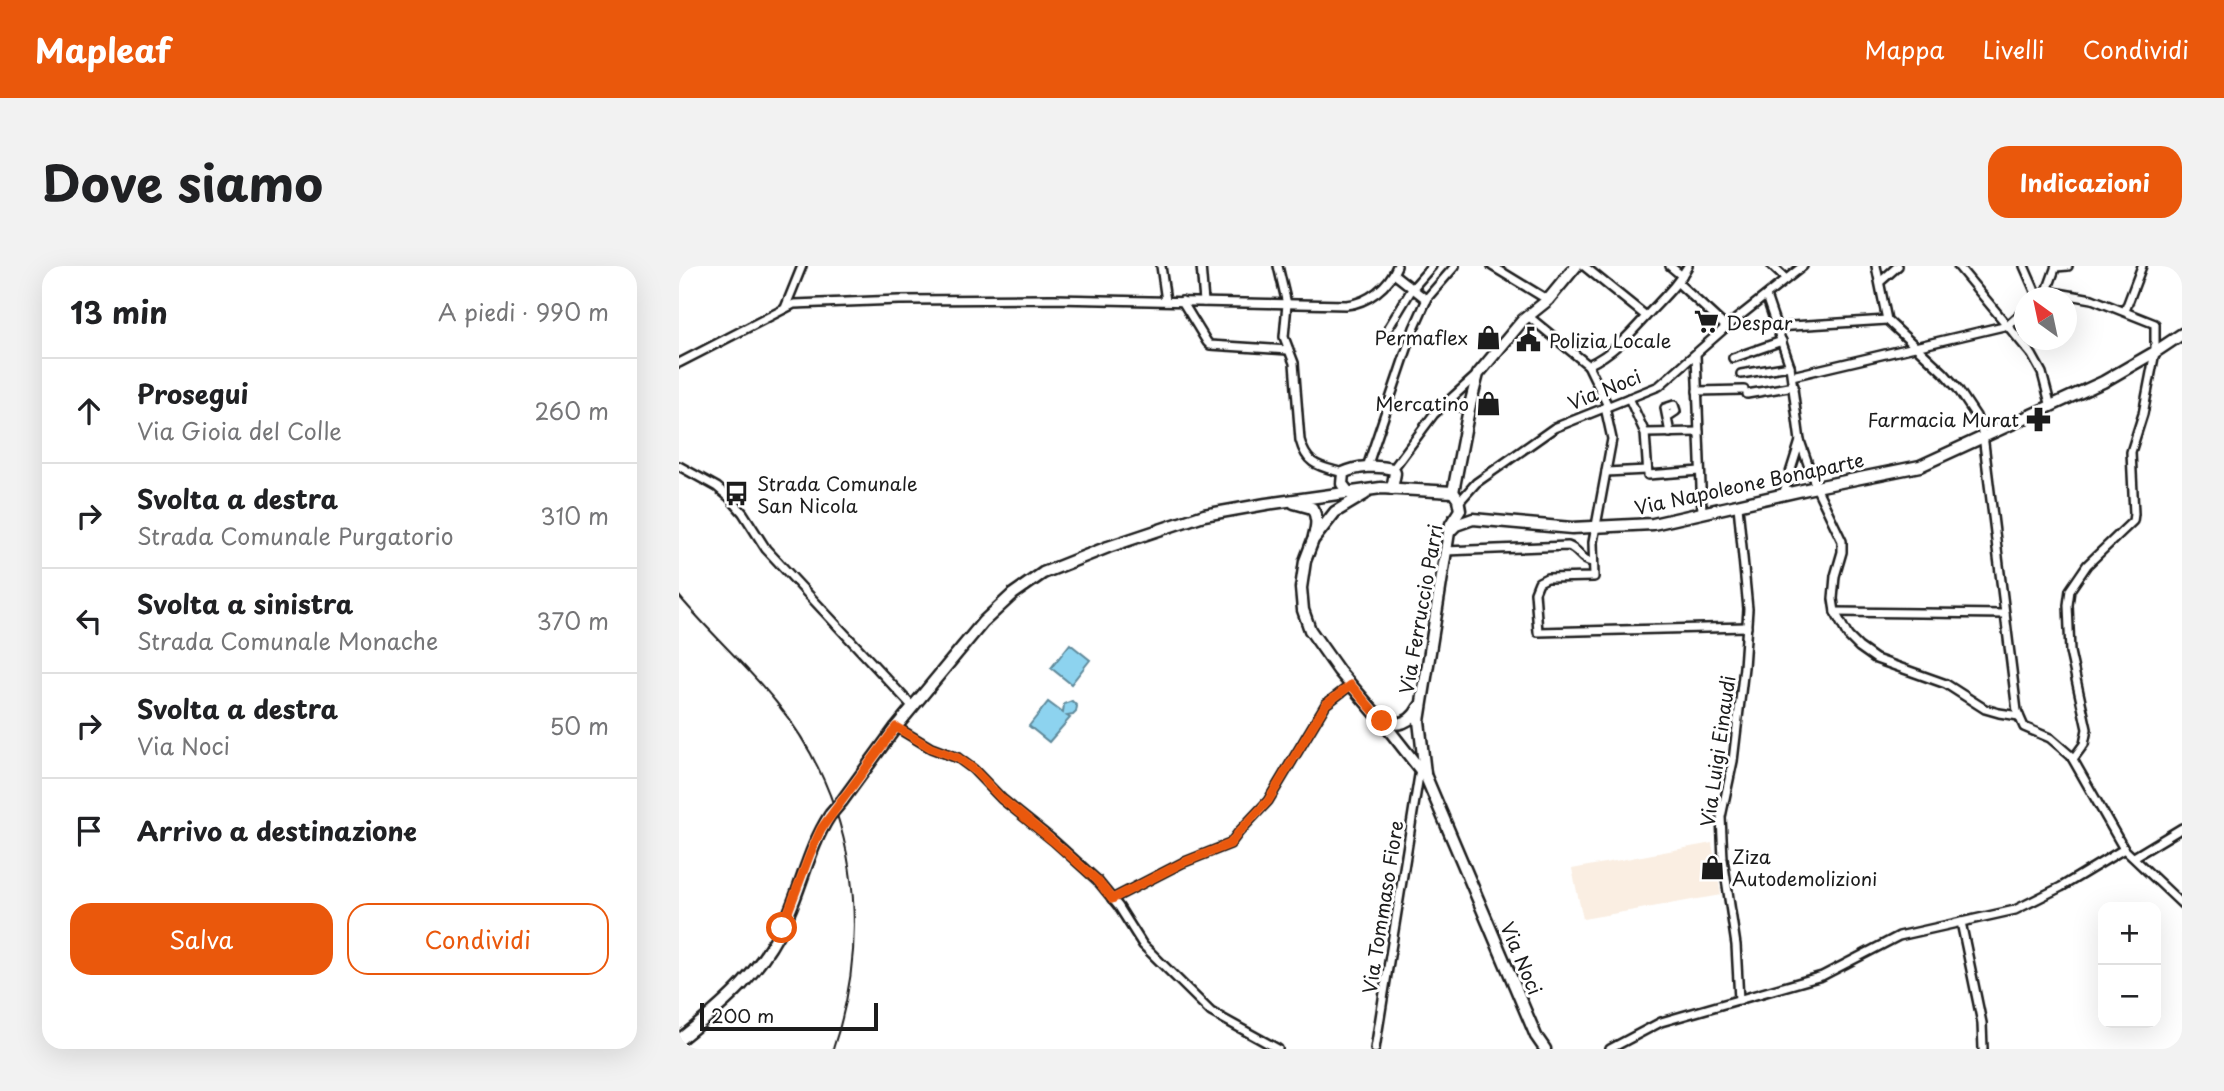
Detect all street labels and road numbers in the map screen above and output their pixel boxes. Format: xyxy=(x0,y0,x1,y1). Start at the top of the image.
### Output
street label: Via Noci xyxy=(1563,362,1645,416)
street label: Via Napoleone Bonaparte xyxy=(1632,445,1866,521)
street label: Via Ferruccio Parri xyxy=(1391,522,1449,696)
street label: Via Luigi Einaudi xyxy=(1693,674,1741,828)
street label: Via Tommaso Fiore xyxy=(1354,818,1410,996)
street label: Via Noci xyxy=(1494,917,1550,999)

